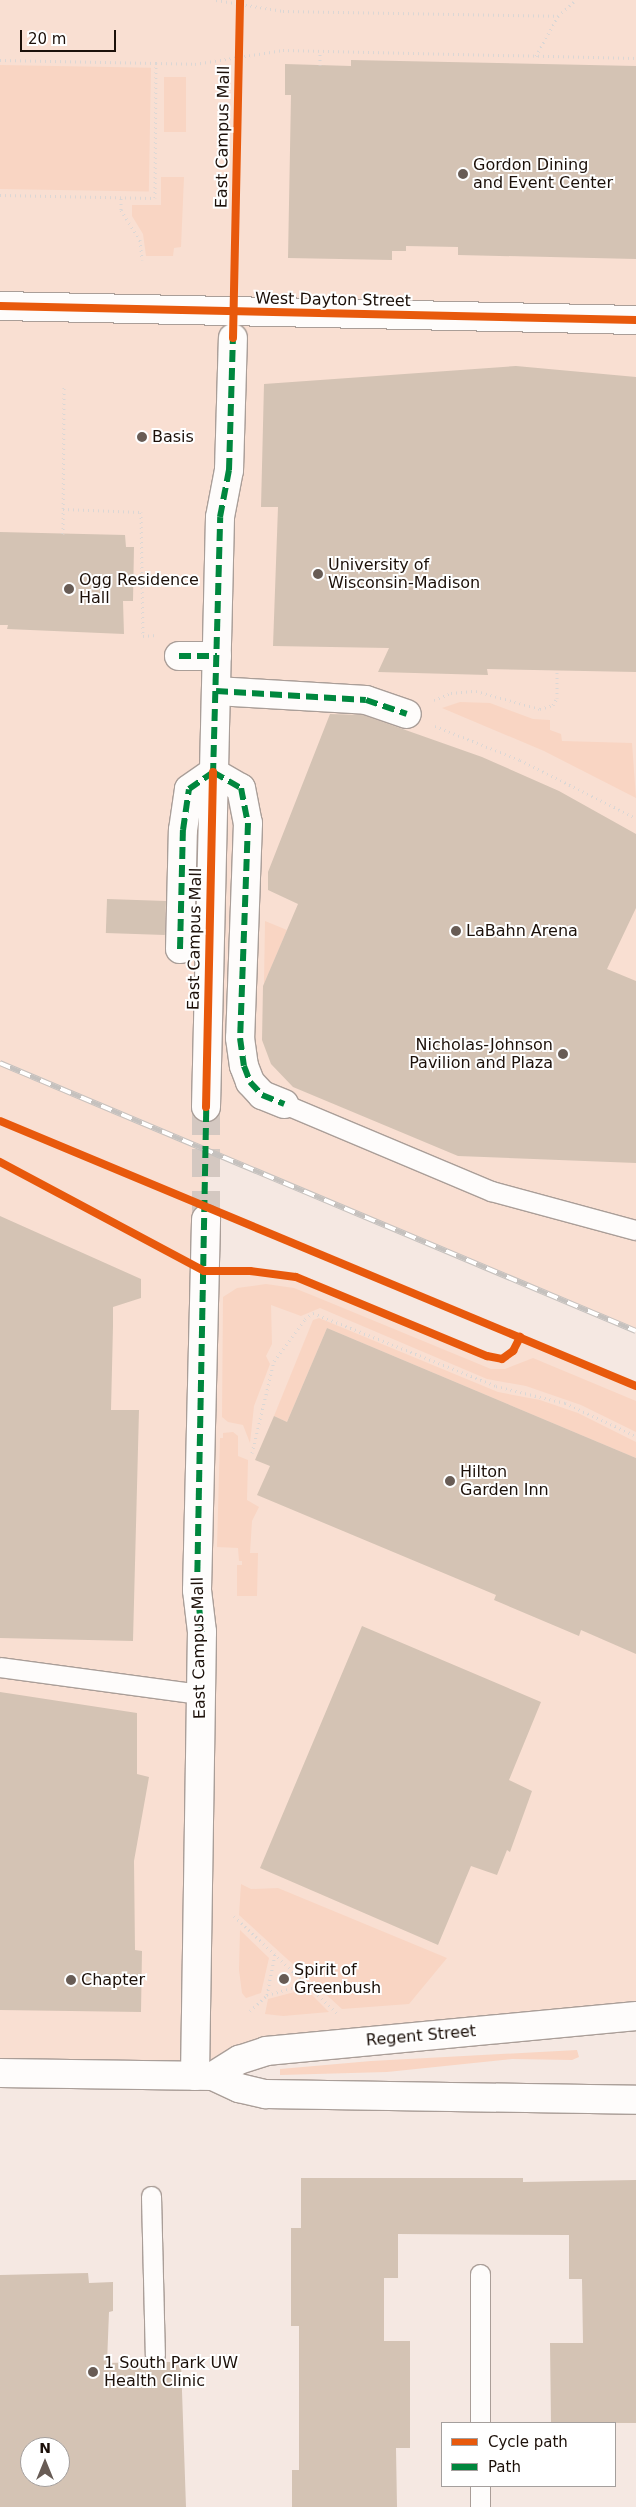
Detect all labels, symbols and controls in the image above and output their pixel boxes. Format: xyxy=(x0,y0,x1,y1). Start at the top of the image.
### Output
scale bar xyxy=(22,20,119,52)
text: 20 m xyxy=(28,30,66,48)
street label: East Campus Mall xyxy=(212,66,234,208)
place label: Gordon Dining and Event Center xyxy=(473,155,613,193)
marker: Gordon Dining and Event Center xyxy=(457,168,469,180)
street label: West Dayton Street xyxy=(255,289,411,311)
place label: Basis xyxy=(152,427,194,447)
marker: Basis xyxy=(136,431,148,443)
place label: University of Wisconsin-Madison xyxy=(328,555,480,593)
marker: University of Wisconsin-Madison xyxy=(312,568,324,580)
place label: Ogg Residence Hall xyxy=(79,570,199,608)
marker: Ogg Residence Hall xyxy=(63,583,75,595)
street label: East Campus Mall xyxy=(184,868,206,1010)
place label: LaBahn Arena xyxy=(466,921,578,941)
marker: LaBahn Arena xyxy=(450,925,462,937)
place label: Nicholas-Johnson Pavilion and Plaza xyxy=(409,1035,553,1073)
marker: Nicholas-Johnson Pavilion and Plaza xyxy=(557,1048,569,1060)
place label: Hilton Garden Inn xyxy=(460,1462,549,1500)
marker: Hilton Garden Inn xyxy=(444,1475,456,1487)
street label: East Campus Mall xyxy=(188,1577,210,1719)
place label: Spirit of Greenbush xyxy=(294,1960,381,1998)
place label: Chapter xyxy=(81,1970,145,1990)
marker: Spirit of Greenbush xyxy=(278,1973,290,1985)
marker: Chapter xyxy=(65,1974,77,1986)
street label: Regent Street xyxy=(365,2022,477,2050)
place label: 1 South Park UW Health Clinic xyxy=(104,2353,238,2391)
marker: 1 South Park UW Health Clinic xyxy=(86,2365,100,2379)
legend xyxy=(441,2422,616,2487)
text: Cycle path xyxy=(488,2433,568,2451)
north arrow xyxy=(20,2437,70,2487)
text: N xyxy=(39,2440,51,2456)
text: Path xyxy=(488,2458,521,2476)

